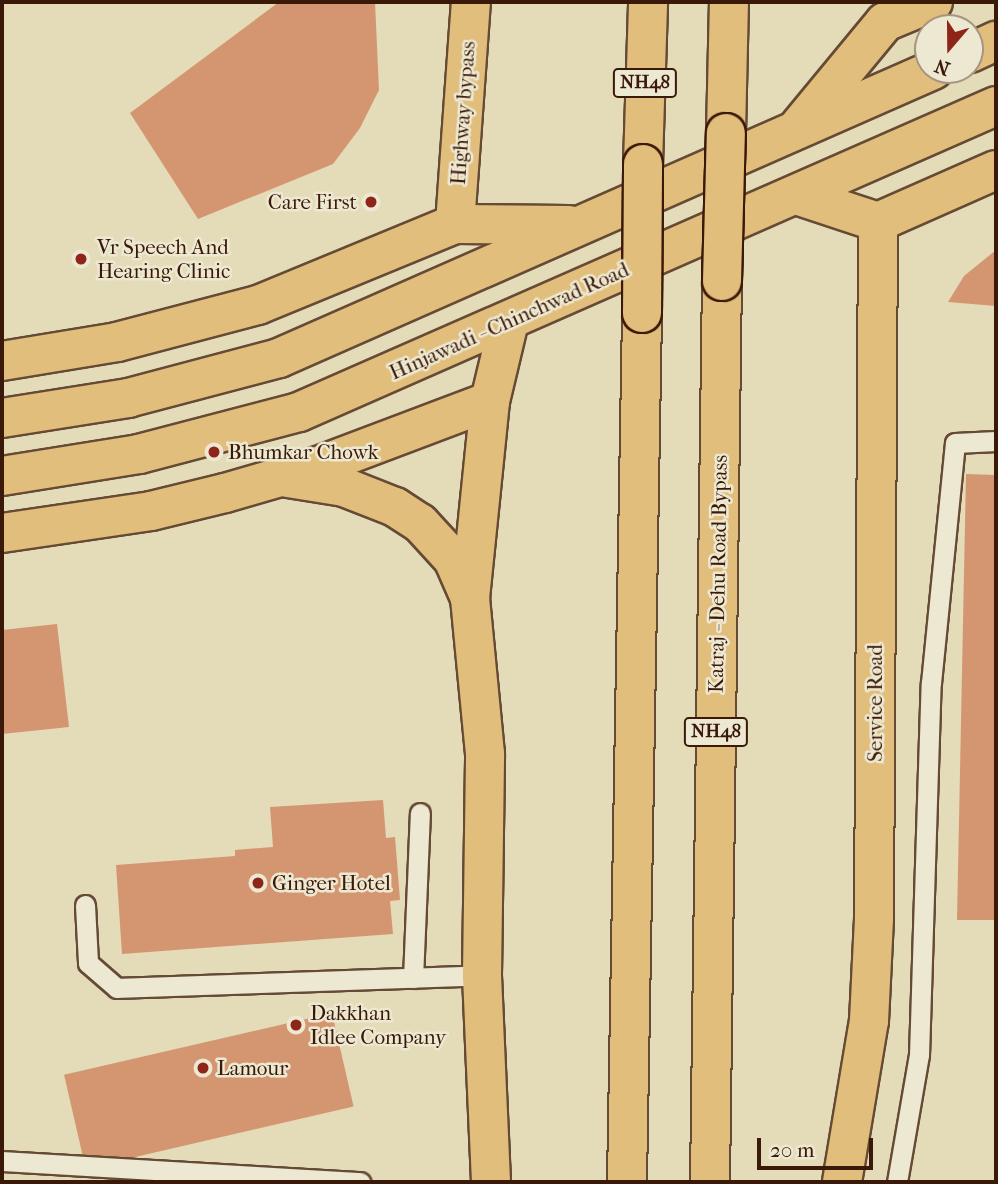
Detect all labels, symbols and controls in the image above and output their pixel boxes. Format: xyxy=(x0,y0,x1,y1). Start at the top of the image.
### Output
north arrow xyxy=(914,14,984,84)
street label: Highway bypass xyxy=(445,40,481,186)
text: N xyxy=(932,54,953,80)
road number: NH48 xyxy=(612,68,678,99)
place label: Care First xyxy=(268,189,357,215)
marker: Care First xyxy=(363,194,379,210)
place label: Vr Speech And Hearing Clinic xyxy=(97,234,230,284)
marker: Vr Speech And Hearing Clinic xyxy=(71,249,91,269)
street label: Hinjawadi - Chinchwad Road xyxy=(385,257,633,385)
place label: Bhumkar Chowk xyxy=(228,439,379,465)
marker: Bhumkar Chowk xyxy=(206,444,222,460)
street label: Katraj - Dehu Road Bypass xyxy=(703,455,733,693)
street label: Service Road xyxy=(862,644,888,762)
road number: NH48 xyxy=(683,716,749,748)
place label: Ginger Hotel xyxy=(272,870,391,896)
marker: Ginger Hotel xyxy=(250,875,266,891)
place label: Dakkhan Idlee Company xyxy=(310,1000,446,1050)
marker: Dakkhan Idlee Company xyxy=(288,1017,304,1033)
place label: Lamour xyxy=(217,1055,288,1081)
marker: Lamour xyxy=(195,1060,211,1076)
scale bar xyxy=(760,1124,876,1168)
text: 20 m xyxy=(770,1138,814,1162)

